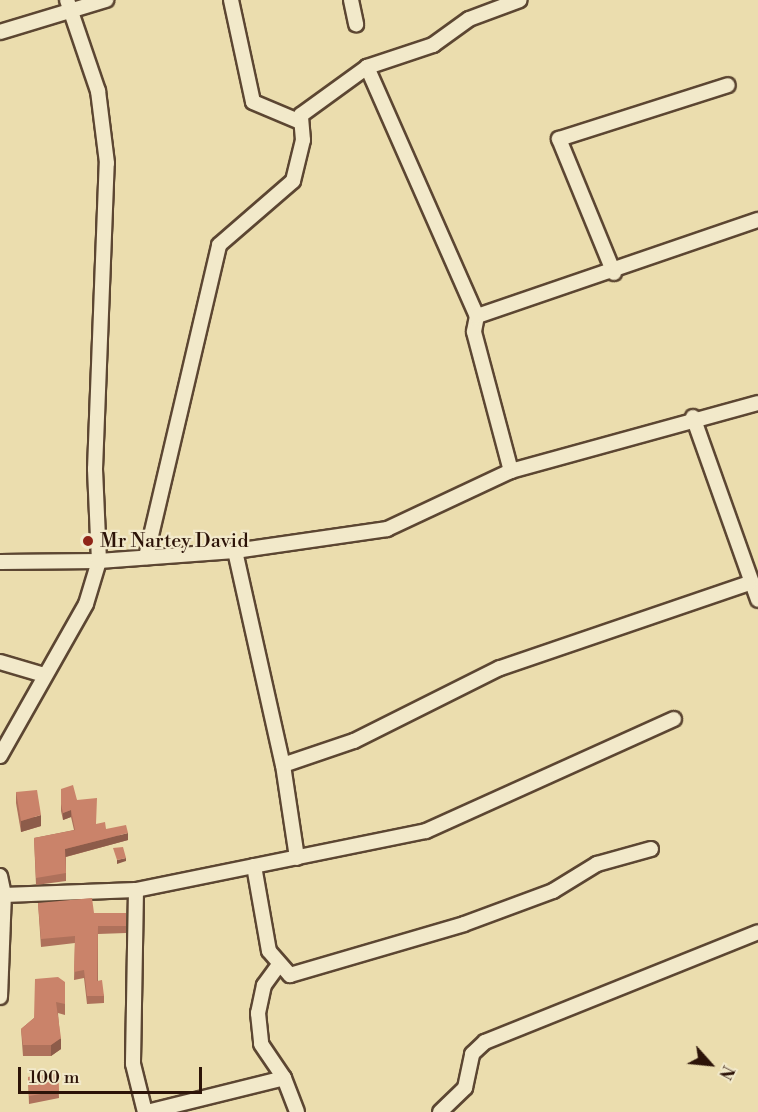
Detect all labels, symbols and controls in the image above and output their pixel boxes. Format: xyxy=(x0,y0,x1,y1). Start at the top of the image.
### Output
place label: Mr Nartey David xyxy=(100,529,249,553)
marker: Mr Nartey David xyxy=(81,534,95,548)
north arrow xyxy=(680,1034,740,1094)
scale bar xyxy=(21,1055,206,1093)
text: N xyxy=(714,1062,738,1082)
text: 100 m xyxy=(29,1066,80,1089)

